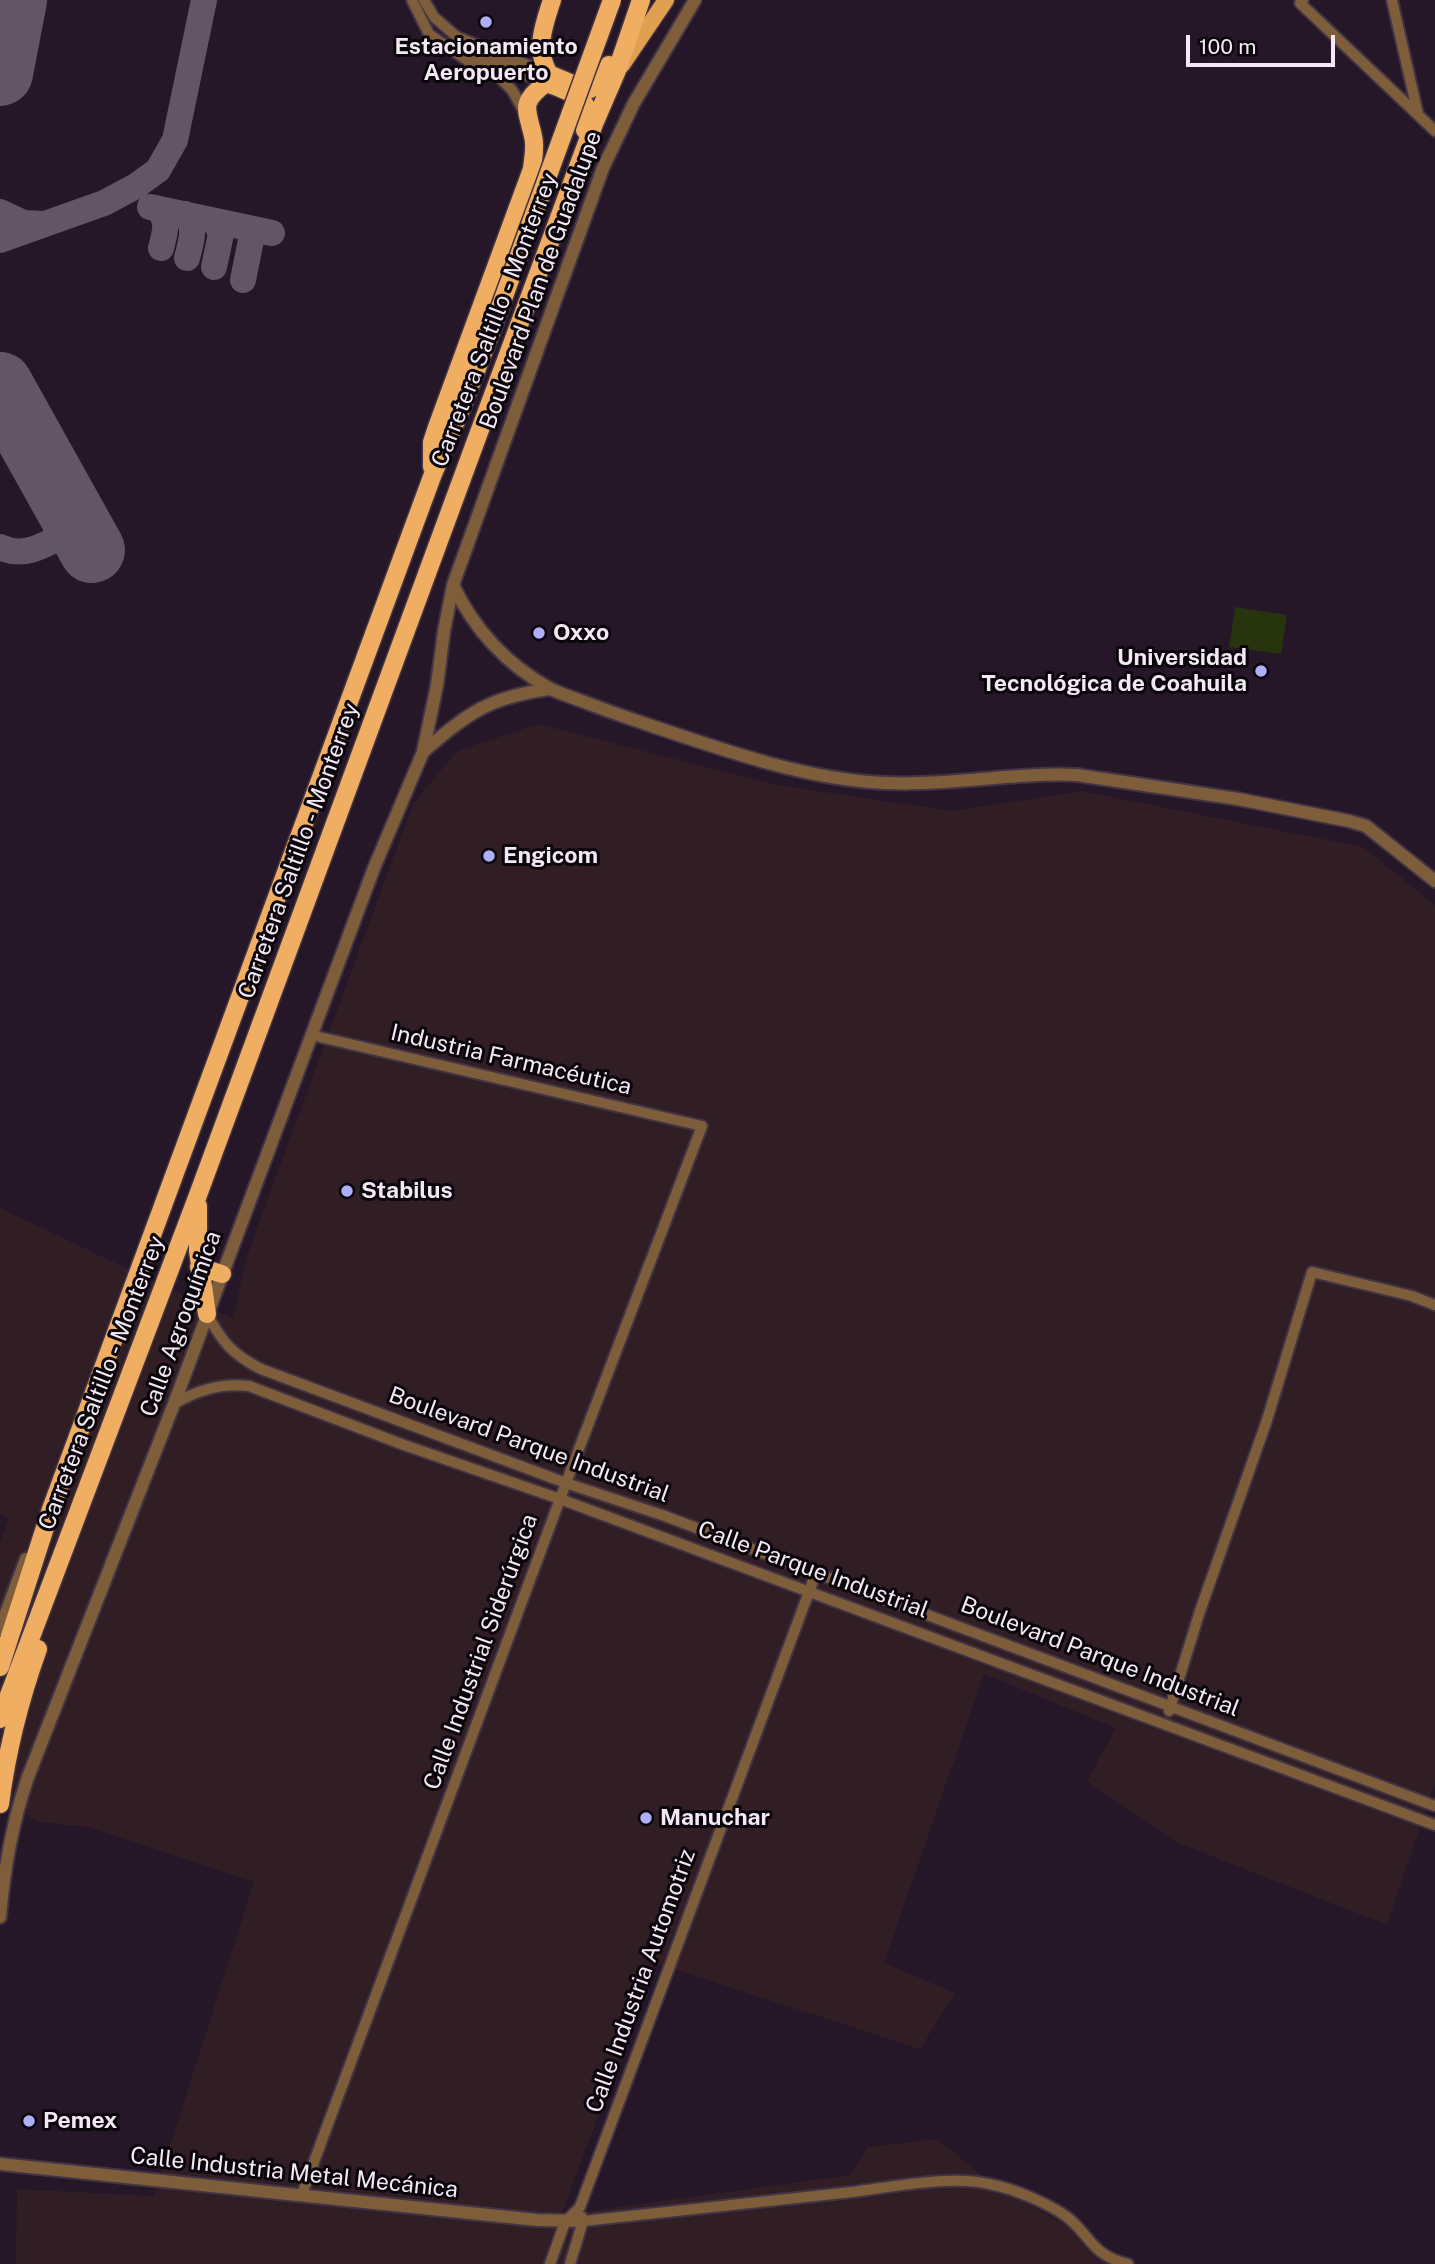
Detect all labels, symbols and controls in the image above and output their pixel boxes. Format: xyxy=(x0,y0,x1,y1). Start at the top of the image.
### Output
marker: Estacionamiento Aeropuerto xyxy=(478,14,494,30)
scale bar xyxy=(1190,21,1339,65)
place label: Estacionamiento Aeropuerto xyxy=(394,33,578,87)
text: 100 m xyxy=(1199,34,1256,59)
street label: Boulevard Plan de Guadalupe xyxy=(474,127,608,433)
street label: Carretera Saltillo - Monterrey xyxy=(426,169,564,471)
place label: Oxxo xyxy=(553,619,609,647)
marker: Oxxo xyxy=(531,625,547,641)
place label: Universidad Tecnológica de Coahuila xyxy=(981,644,1247,698)
marker: Universidad Tecnológica de Coahuila xyxy=(1253,663,1269,679)
street label: Carretera Saltillo - Monterrey xyxy=(233,699,365,1003)
place label: Engicom xyxy=(503,842,598,870)
marker: Engicom xyxy=(481,848,497,864)
street label: Industria Farmacéutica xyxy=(388,1019,634,1101)
place label: Stabilus xyxy=(361,1177,453,1205)
marker: Stabilus xyxy=(339,1183,355,1199)
street label: Calle Agroquímica xyxy=(135,1227,227,1421)
street label: Carretera Saltillo - Monterrey xyxy=(33,1232,171,1534)
street label: Boulevard Parque Industrial xyxy=(385,1381,673,1509)
street label: Calle Industrial Siderúrgica xyxy=(418,1510,544,1794)
street label: Calle Parque Industrial xyxy=(694,1515,932,1625)
street label: Boulevard Parque Industrial xyxy=(957,1591,1243,1723)
place label: Manuchar xyxy=(660,1804,770,1832)
marker: Manuchar xyxy=(638,1810,654,1826)
street label: Calle Industria Automotriz xyxy=(580,1845,702,2117)
place label: Pemex xyxy=(43,2107,117,2135)
marker: Pemex xyxy=(21,2113,37,2129)
street label: Calle Industria Metal Mecánica xyxy=(129,2142,459,2204)

